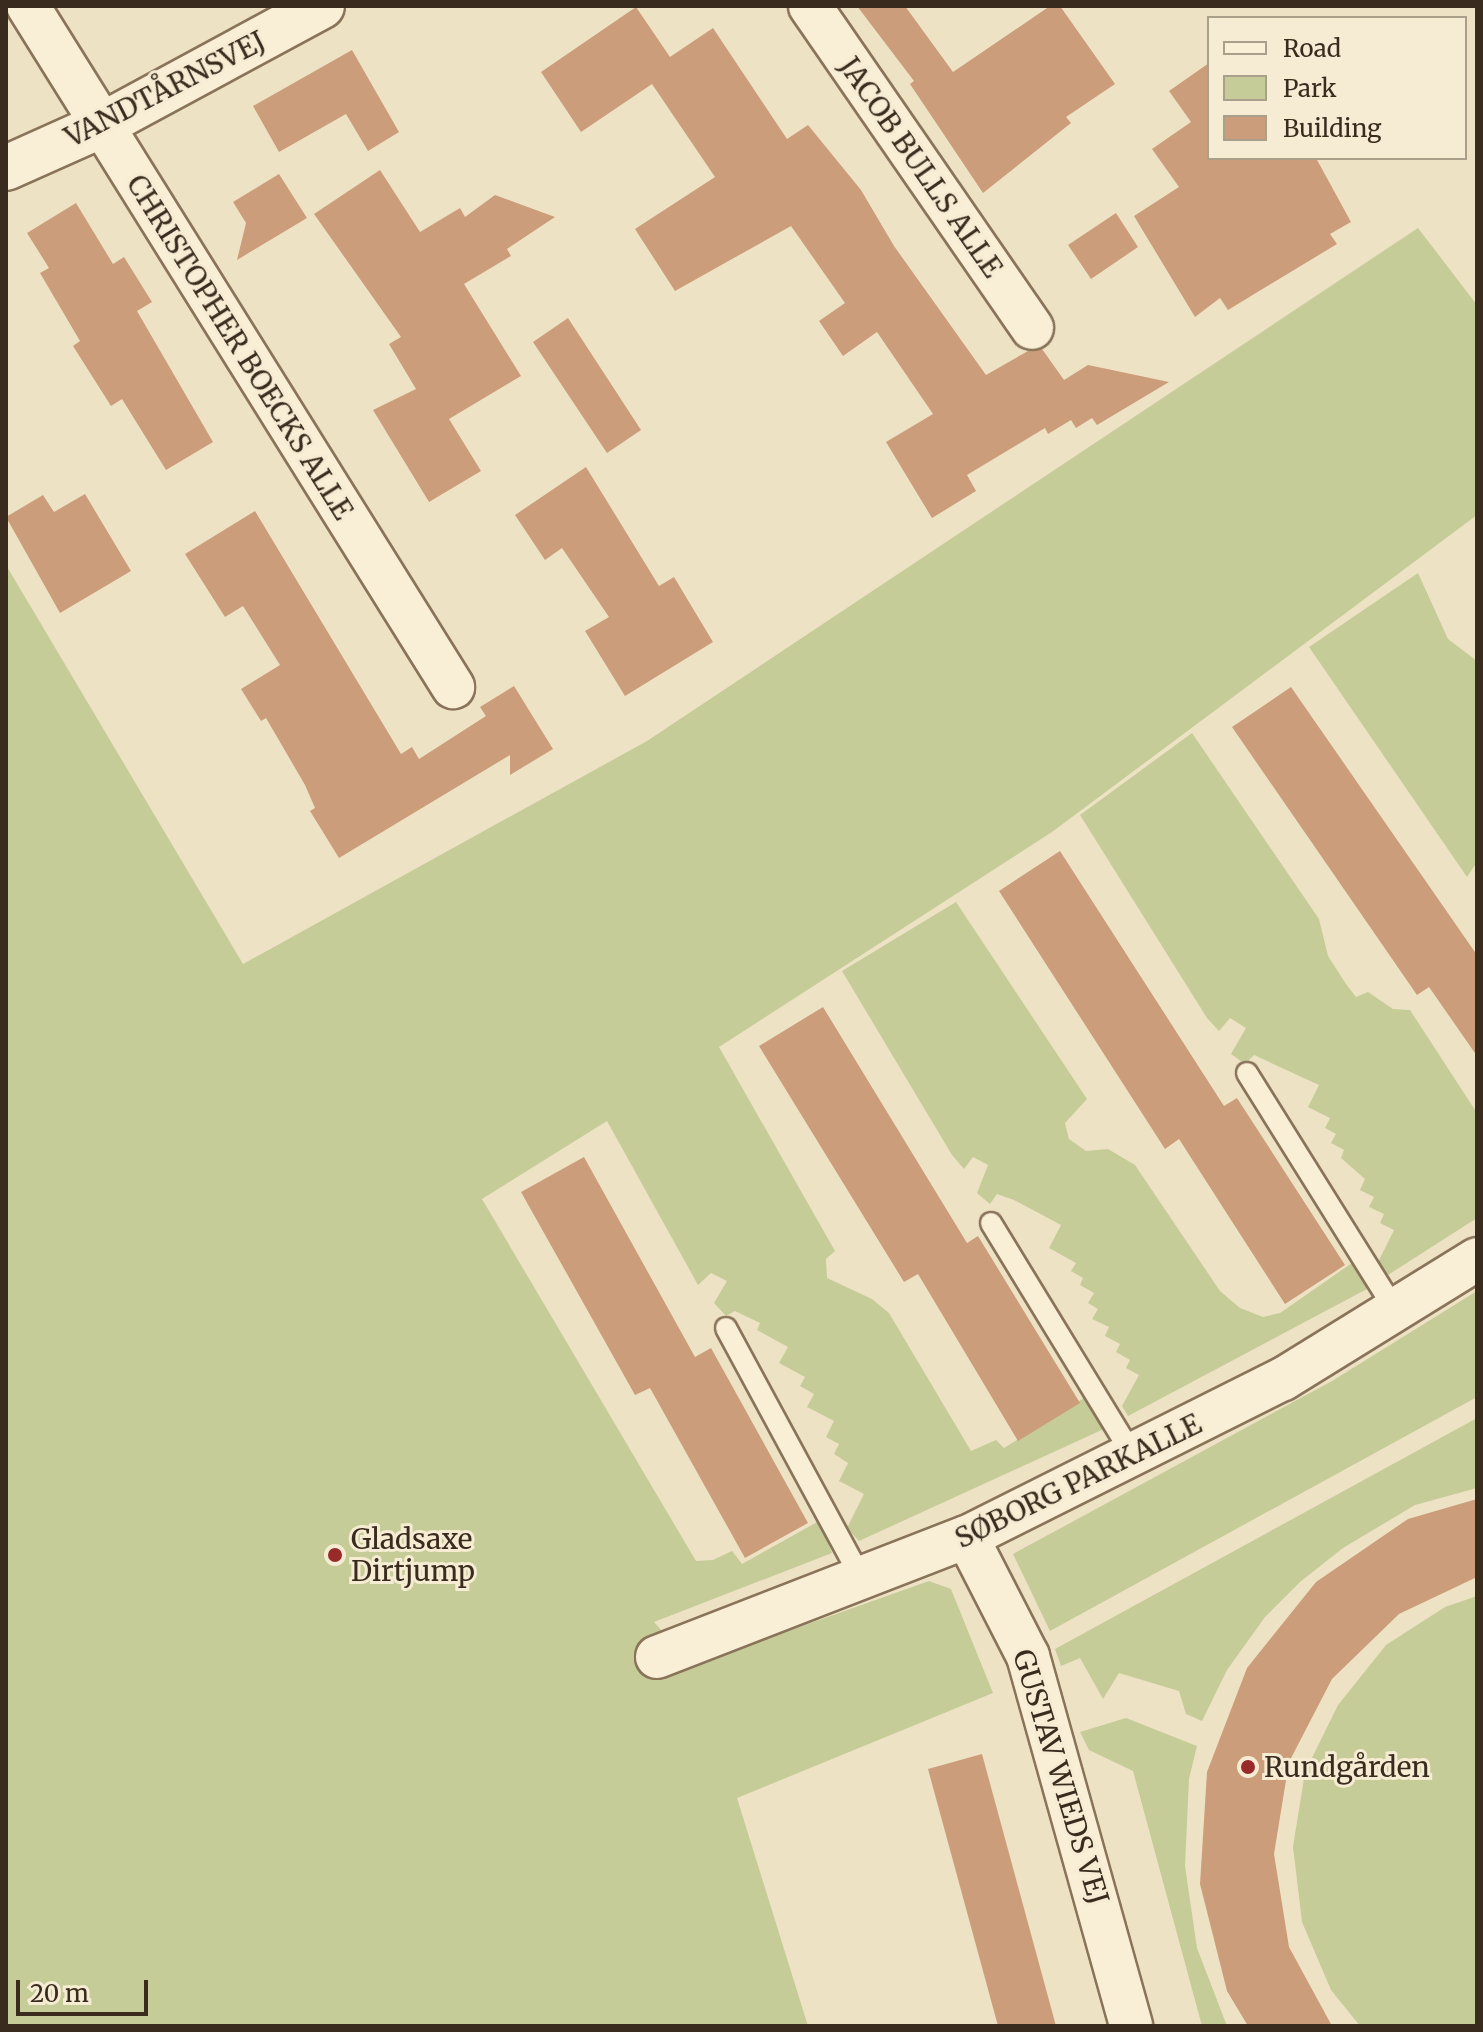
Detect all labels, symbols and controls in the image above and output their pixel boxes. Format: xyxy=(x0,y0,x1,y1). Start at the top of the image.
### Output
legend xyxy=(1207,16,1467,160)
street label: VANDTÅRNSVEJ xyxy=(59,24,271,154)
text: Road xyxy=(1283,33,1341,64)
street label: JACOB BULLS ALLE xyxy=(832,51,1010,283)
text: Park xyxy=(1283,73,1336,104)
text: Building xyxy=(1283,113,1382,144)
street label: CHRISTOPHER BOECKS ALLE xyxy=(120,169,360,525)
street label: SØBORG PARKALLE xyxy=(949,1407,1207,1555)
place label: Gladsaxe Dirtjump xyxy=(351,1522,475,1588)
marker: Gladsaxe Dirtjump xyxy=(326,1546,344,1564)
street label: GUSTAV WIEDS VEJ xyxy=(1006,1646,1116,1908)
place label: Rundgården xyxy=(1264,1750,1430,1784)
marker: Rundgården xyxy=(1239,1758,1257,1776)
scale bar xyxy=(20,1964,152,2014)
text: 20 m xyxy=(30,1978,89,2009)

